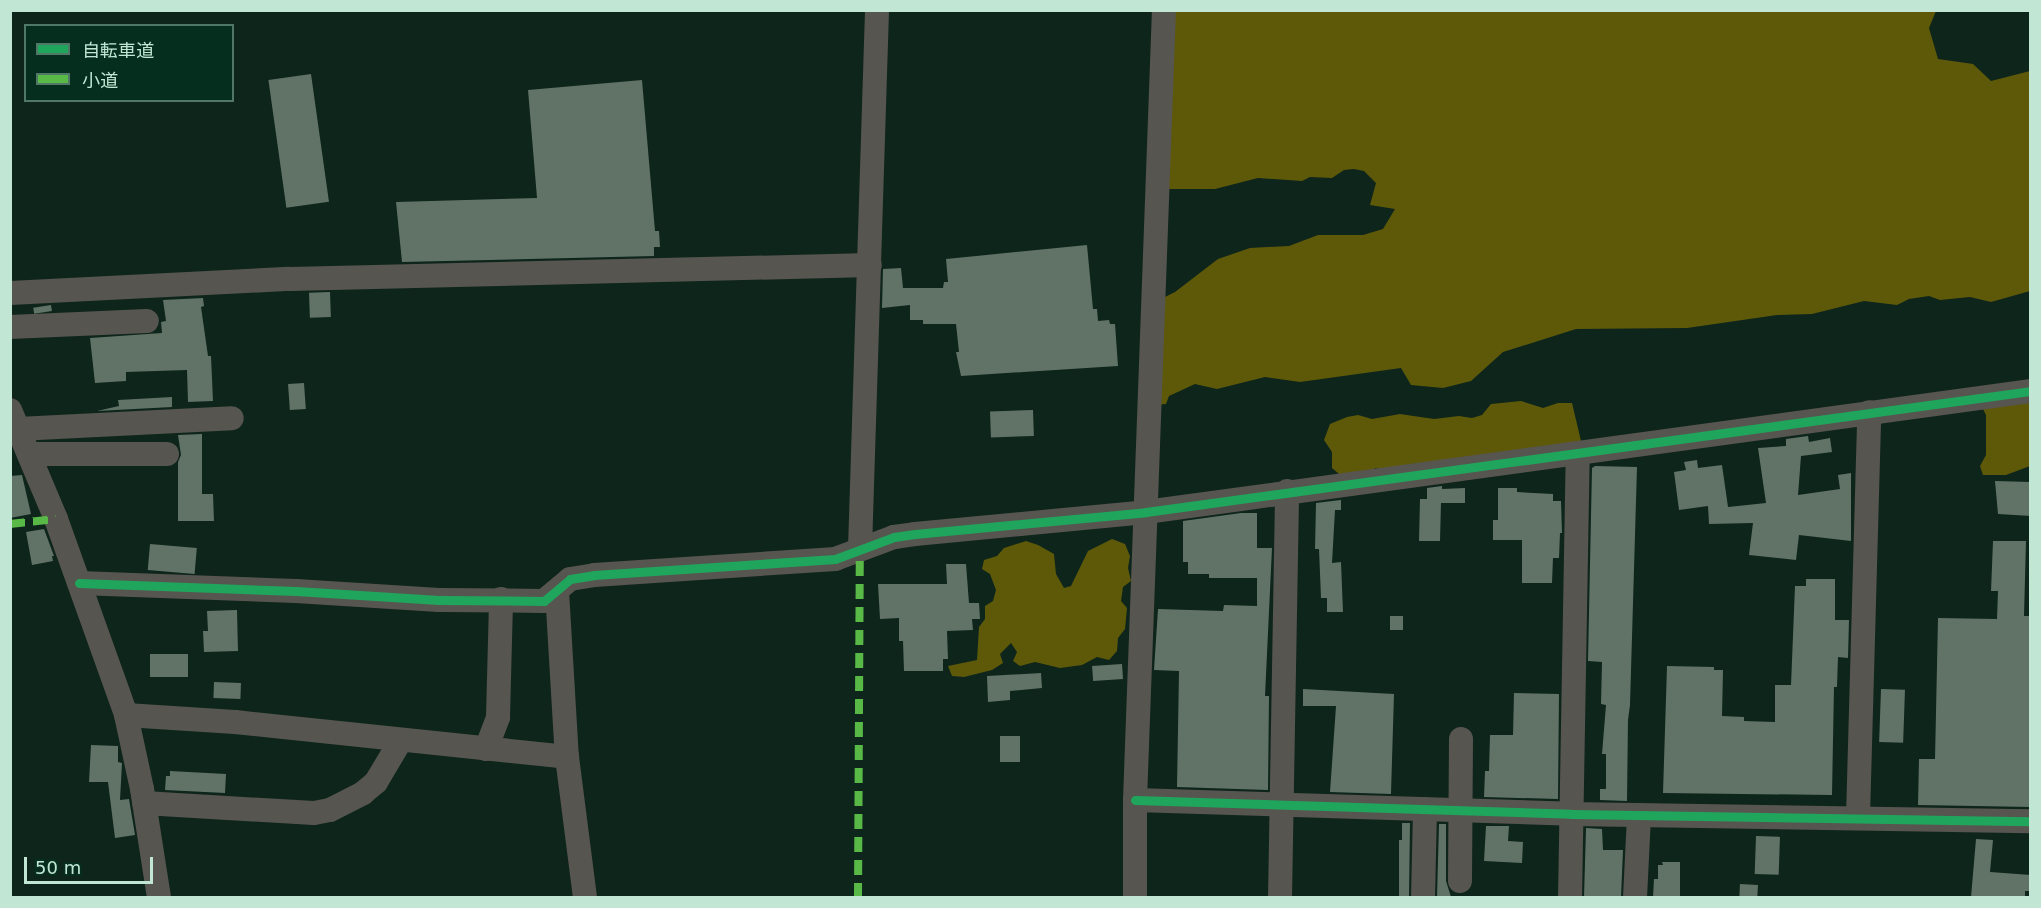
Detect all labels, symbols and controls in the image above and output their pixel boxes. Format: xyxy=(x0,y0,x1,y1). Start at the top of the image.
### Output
legend xyxy=(24,24,234,102)
text: 自転車道 xyxy=(82,40,154,61)
text: 小道 xyxy=(82,70,118,91)
scale bar xyxy=(27,845,156,883)
text: 50 m xyxy=(35,857,81,878)

